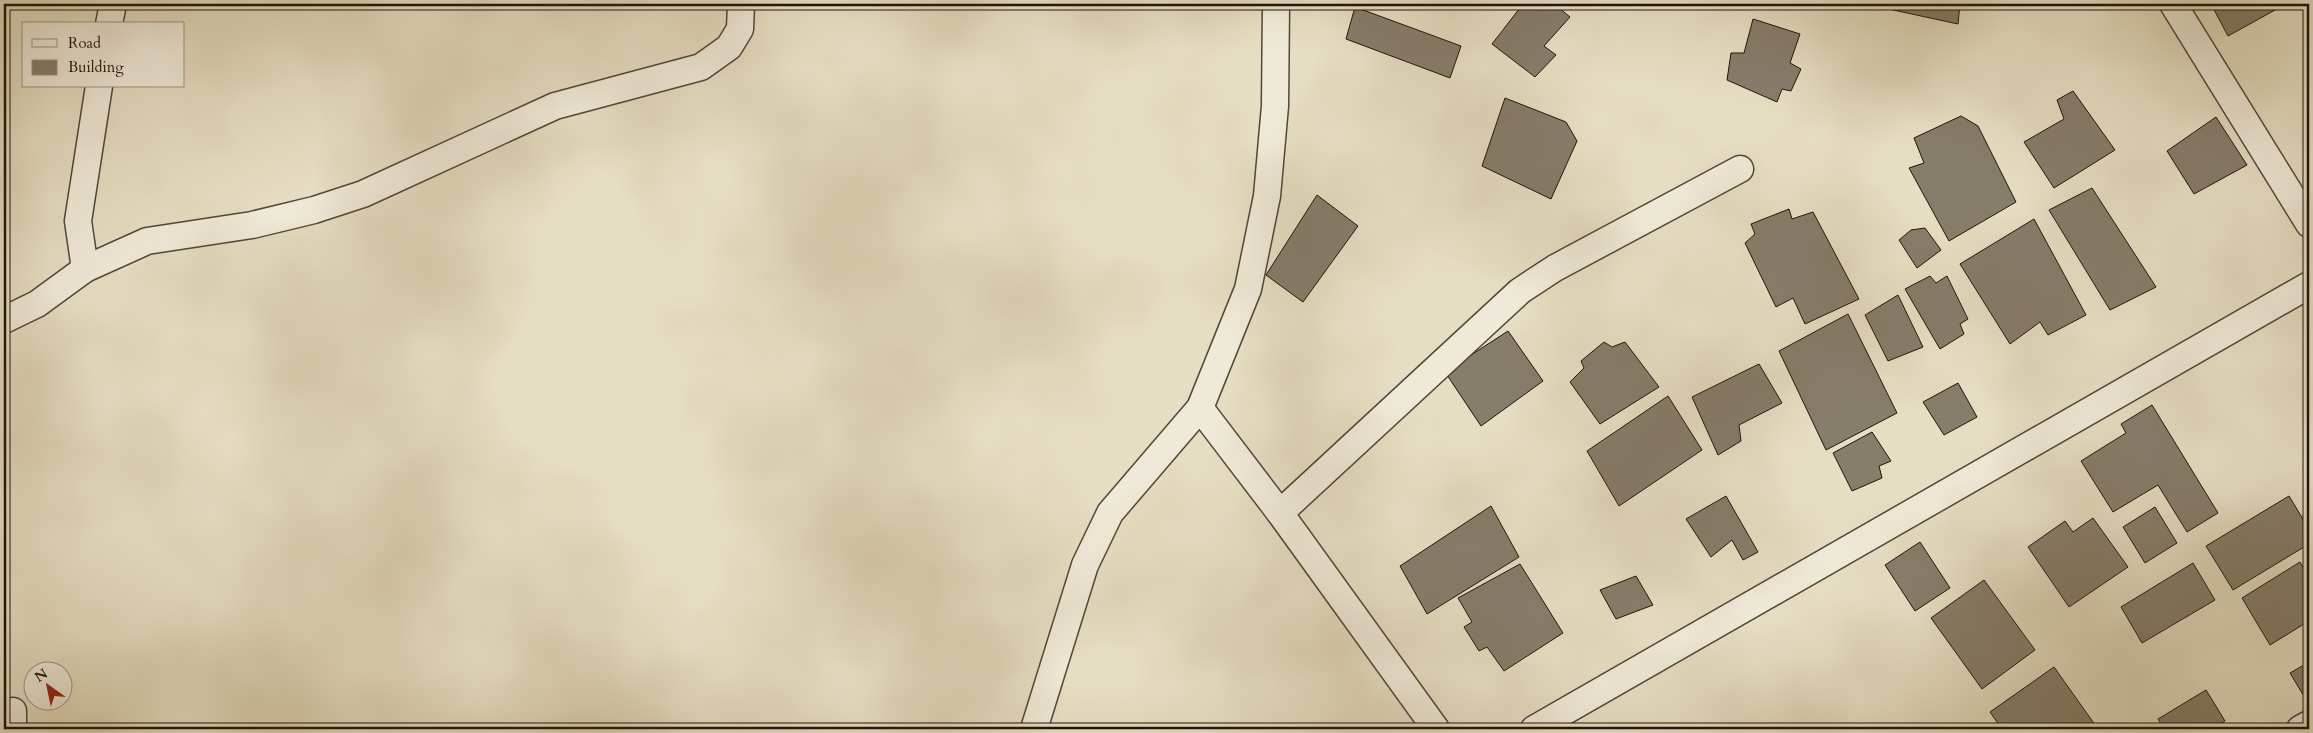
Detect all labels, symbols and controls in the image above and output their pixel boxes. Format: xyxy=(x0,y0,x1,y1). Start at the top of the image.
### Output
legend xyxy=(22,22,185,88)
text: Road xyxy=(68,33,101,53)
text: Building xyxy=(68,57,124,77)
north arrow xyxy=(22,660,72,710)
text: N xyxy=(31,664,51,687)

